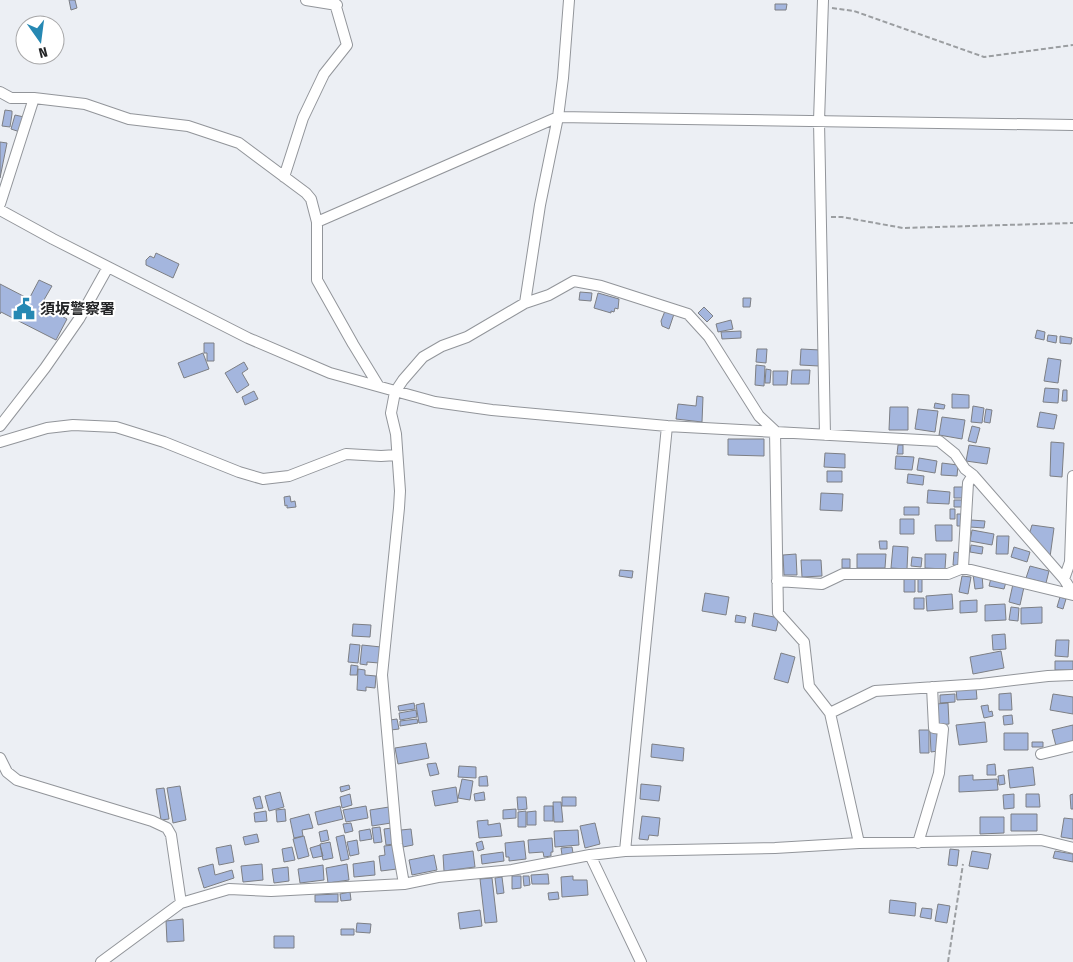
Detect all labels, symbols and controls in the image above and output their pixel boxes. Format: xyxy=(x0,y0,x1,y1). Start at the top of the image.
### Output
north arrow xyxy=(15,15,65,65)
text: N xyxy=(37,43,49,61)
public building icon: 須坂警察署 xyxy=(11,296,37,322)
place label: 須坂警察署 xyxy=(40,300,115,318)

